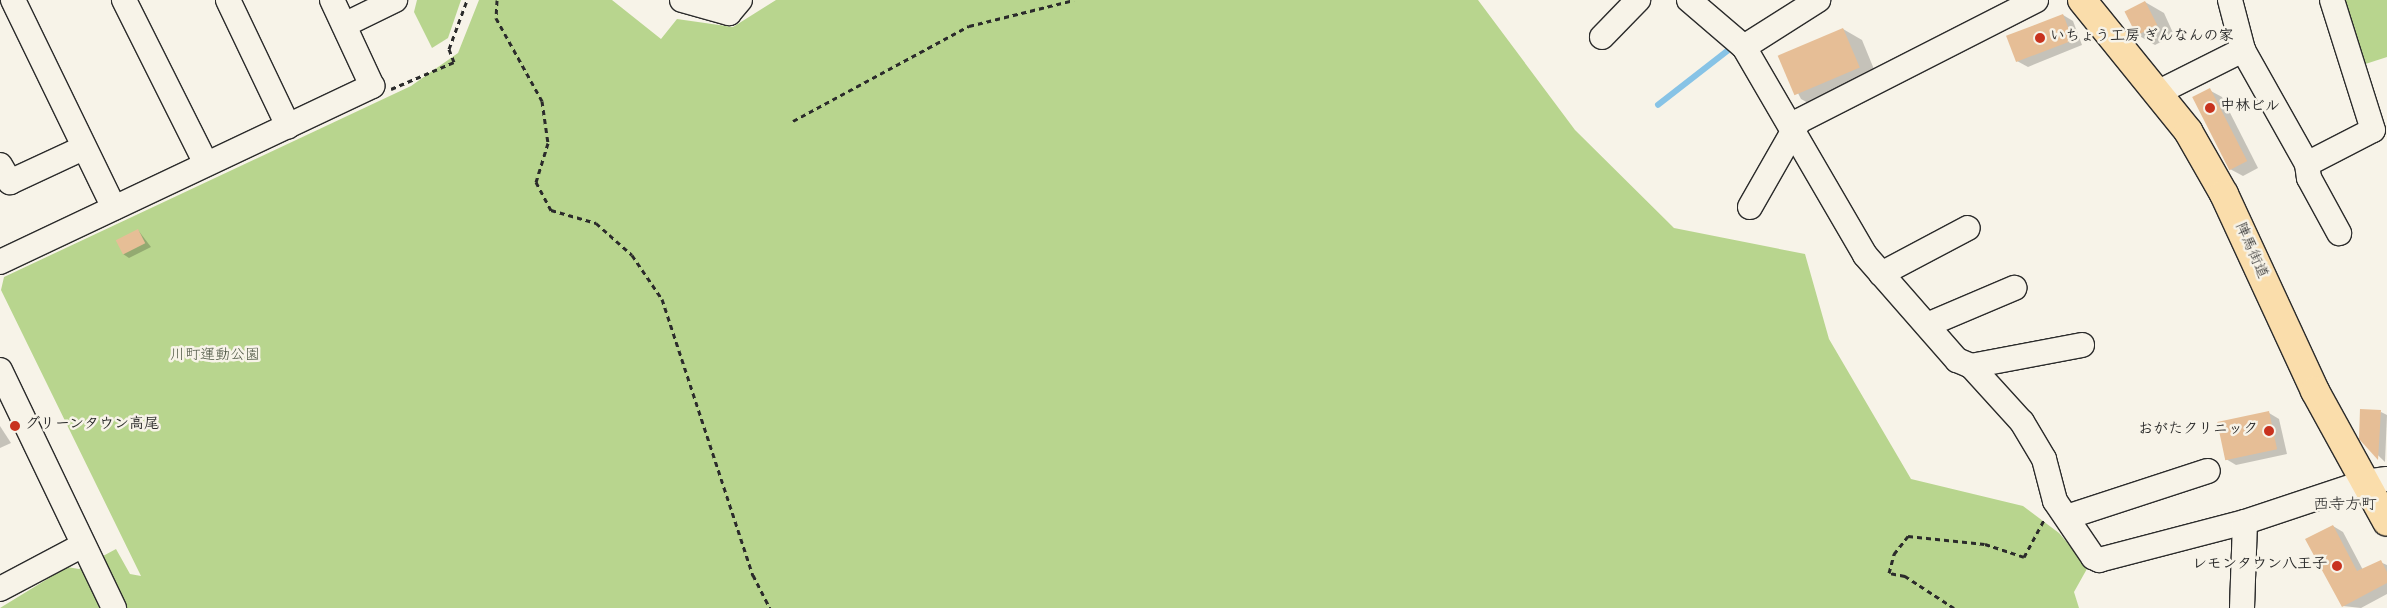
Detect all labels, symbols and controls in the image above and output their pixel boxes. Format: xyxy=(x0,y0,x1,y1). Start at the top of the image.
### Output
place label: いちょう工房 ぎんなんの家 xyxy=(2050,29,2234,47)
marker: いちょう工房 ぎんなんの家 xyxy=(2034,32,2046,44)
place label: 中林ビル xyxy=(2220,99,2280,117)
marker: 中林ビル xyxy=(2204,102,2216,114)
street label: 陣馬街道 xyxy=(2230,220,2270,282)
park label: 川町運動公園 xyxy=(170,348,260,366)
place label: グリーンタウン高尾 xyxy=(25,417,160,435)
marker: グリーンタウン高尾 xyxy=(9,420,21,432)
place label: おがたクリニック xyxy=(2138,422,2258,440)
marker: おがたクリニック xyxy=(2262,424,2276,438)
district label: 西寺方町 xyxy=(2313,497,2377,517)
place label: レモンタウン八王子 xyxy=(2192,557,2327,575)
marker: レモンタウン八王子 xyxy=(2331,560,2343,572)

